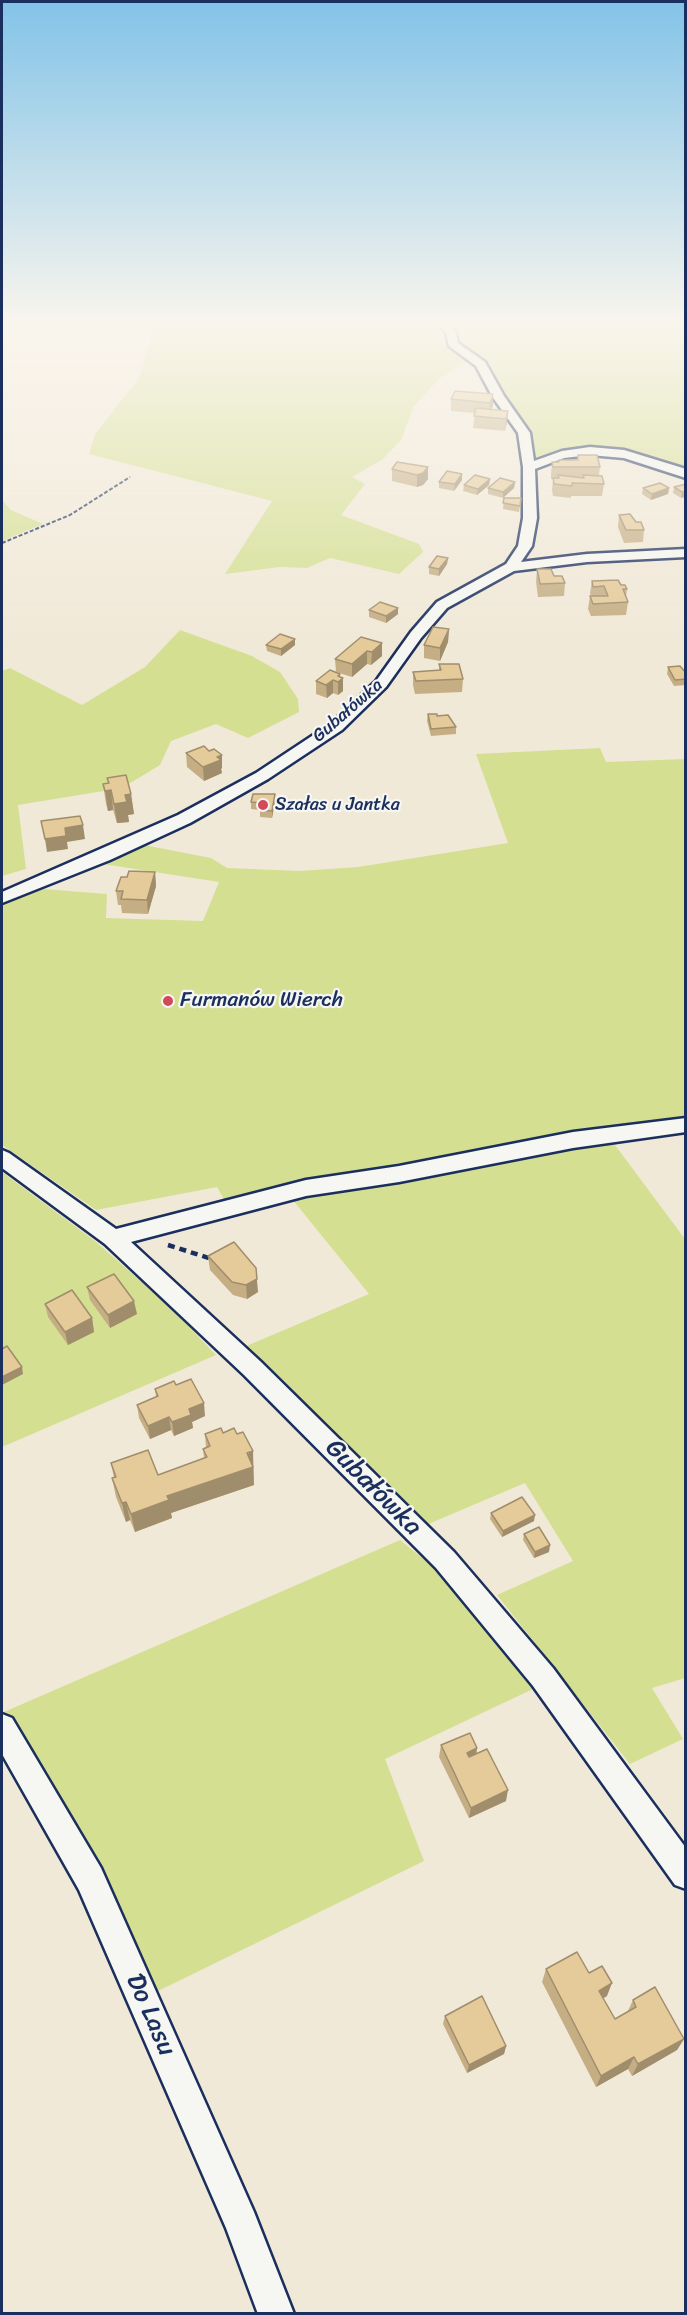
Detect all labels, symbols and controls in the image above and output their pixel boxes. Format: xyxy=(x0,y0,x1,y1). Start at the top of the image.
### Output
street label: Gubałówka xyxy=(309,675,387,747)
place label: Szałas u Jantka xyxy=(275,794,400,816)
marker: Szałas u Jantka xyxy=(256,798,270,812)
place label: Furmanów Wierch xyxy=(180,988,343,1014)
marker: Furmanów Wierch xyxy=(161,994,175,1008)
street label: Gubałówka xyxy=(318,1433,428,1543)
street label: Do Lasu xyxy=(118,1969,182,2061)

